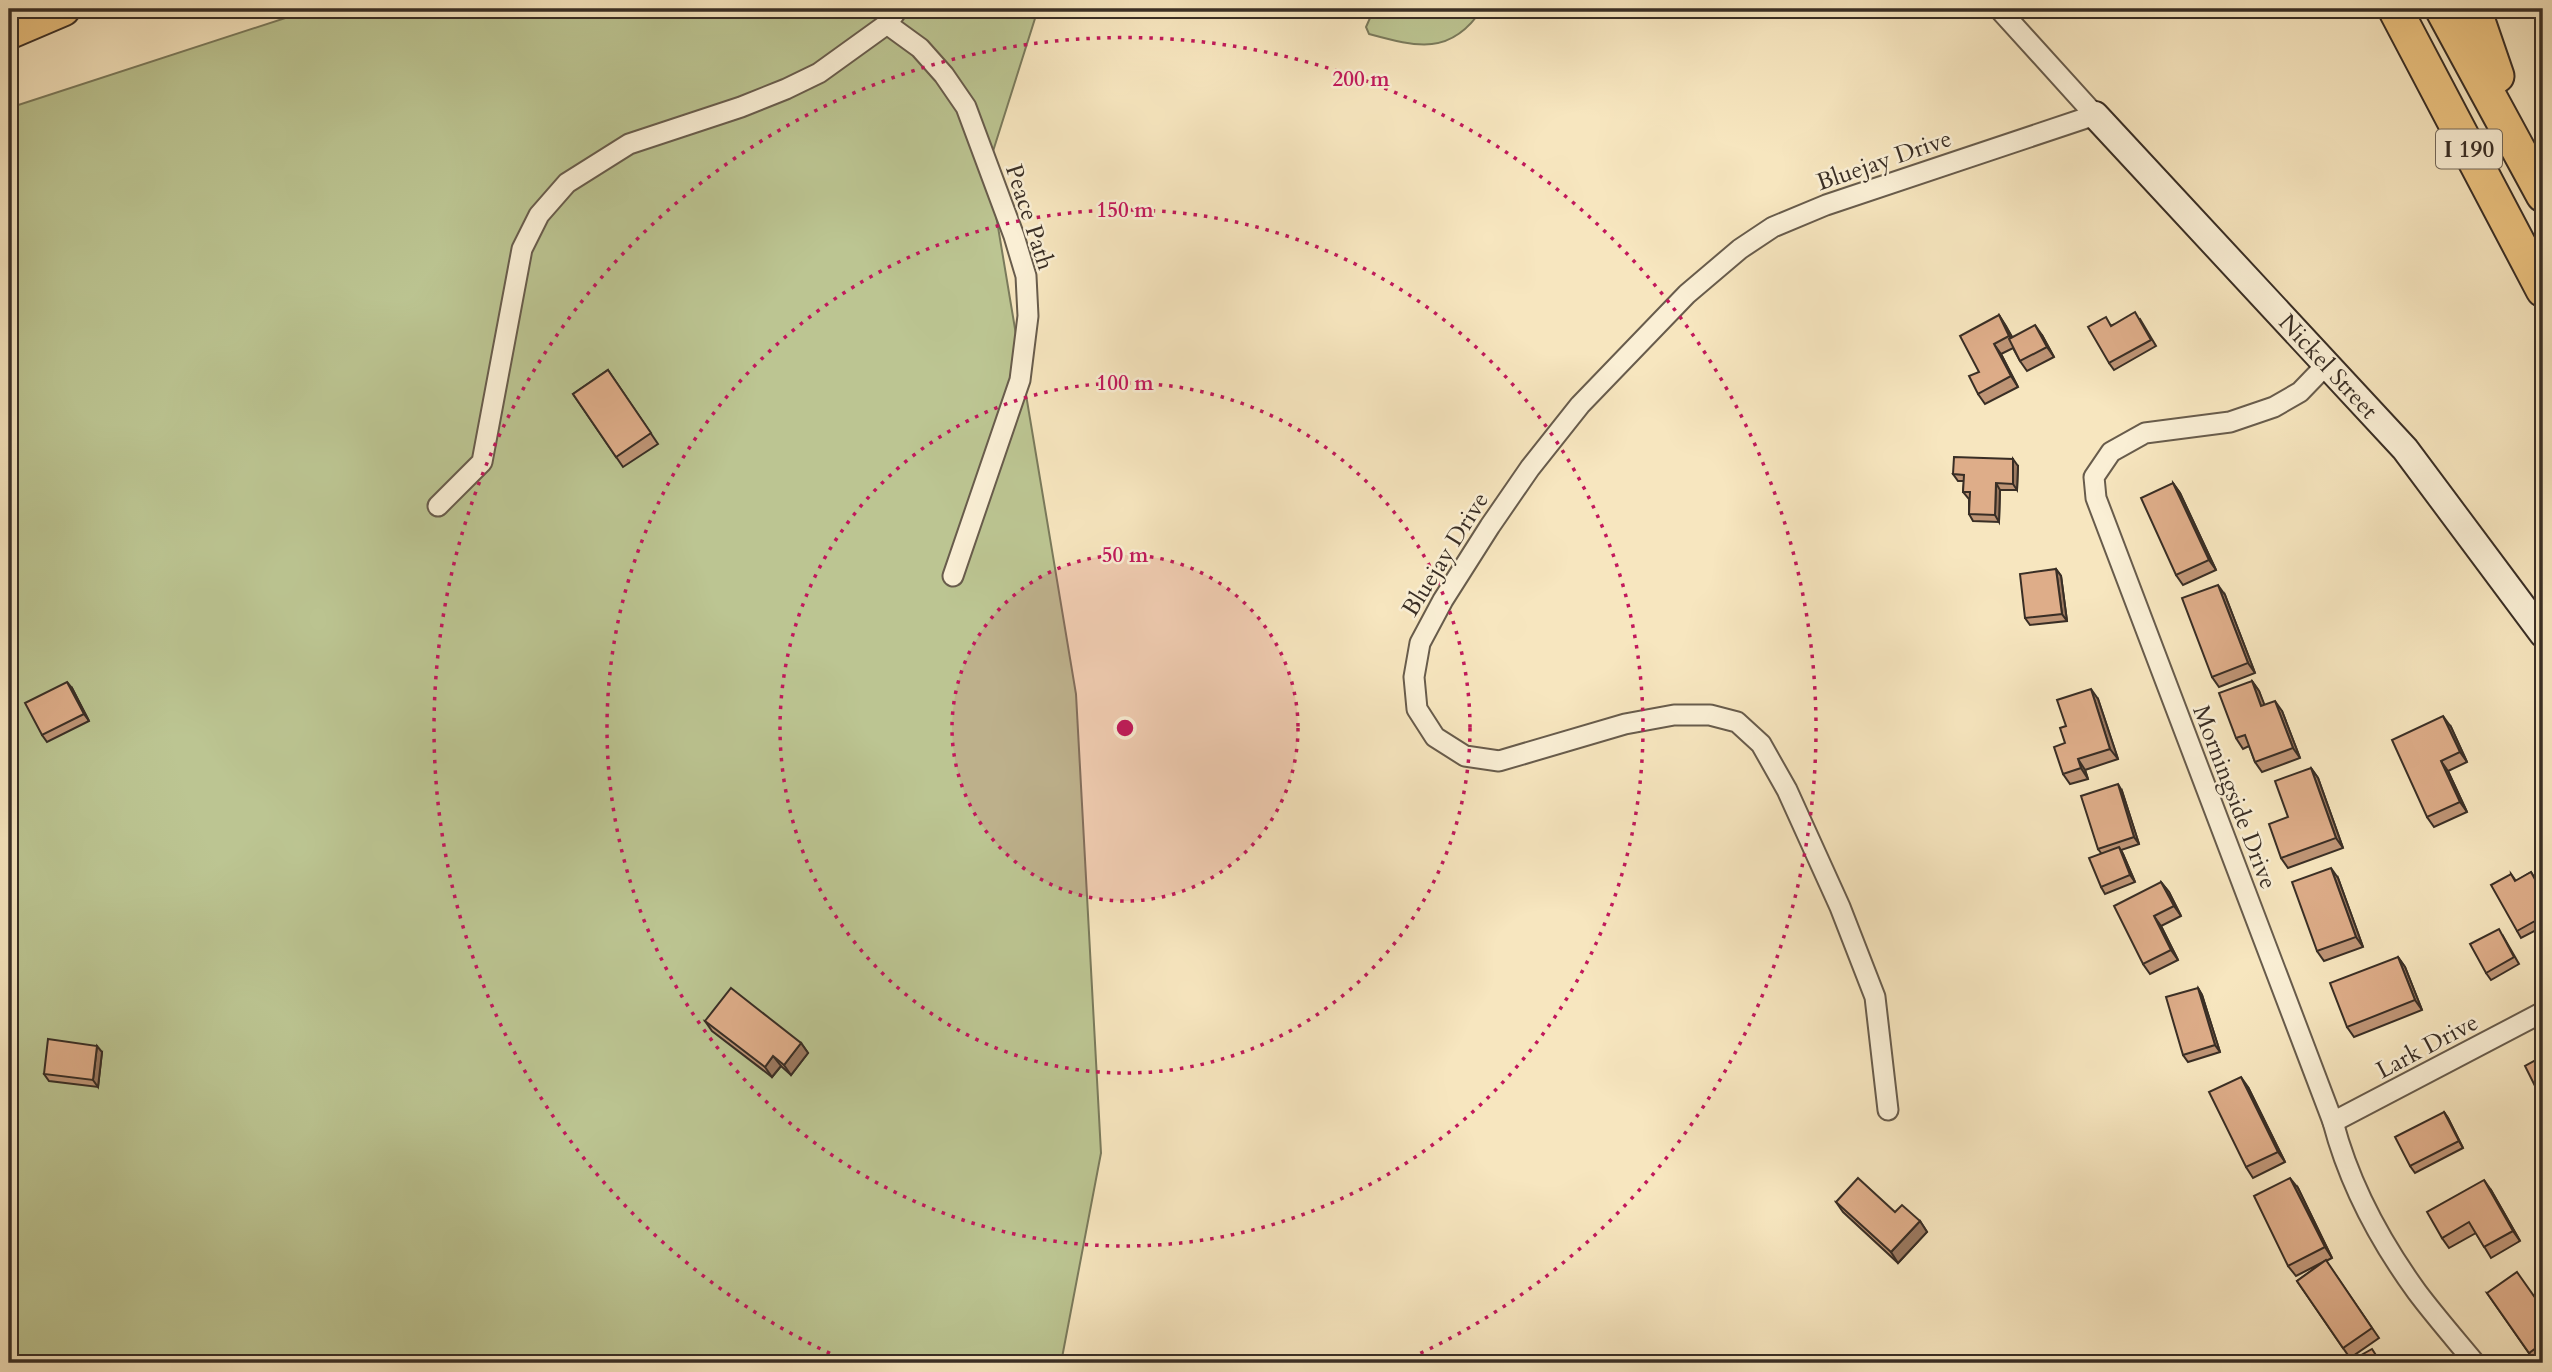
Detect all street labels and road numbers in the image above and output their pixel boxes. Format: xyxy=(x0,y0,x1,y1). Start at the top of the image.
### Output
street label: Bluejay Drive xyxy=(1812,122,1956,199)
road number: I 190 xyxy=(2436,130,2502,168)
street label: Peace Path xyxy=(997,160,1062,274)
street label: Nickel Street xyxy=(2271,307,2385,427)
street label: Bluejay Drive xyxy=(1394,486,1497,623)
street label: Morningside Drive xyxy=(2184,700,2285,894)
street label: Lark Drive xyxy=(2370,1006,2484,1087)

